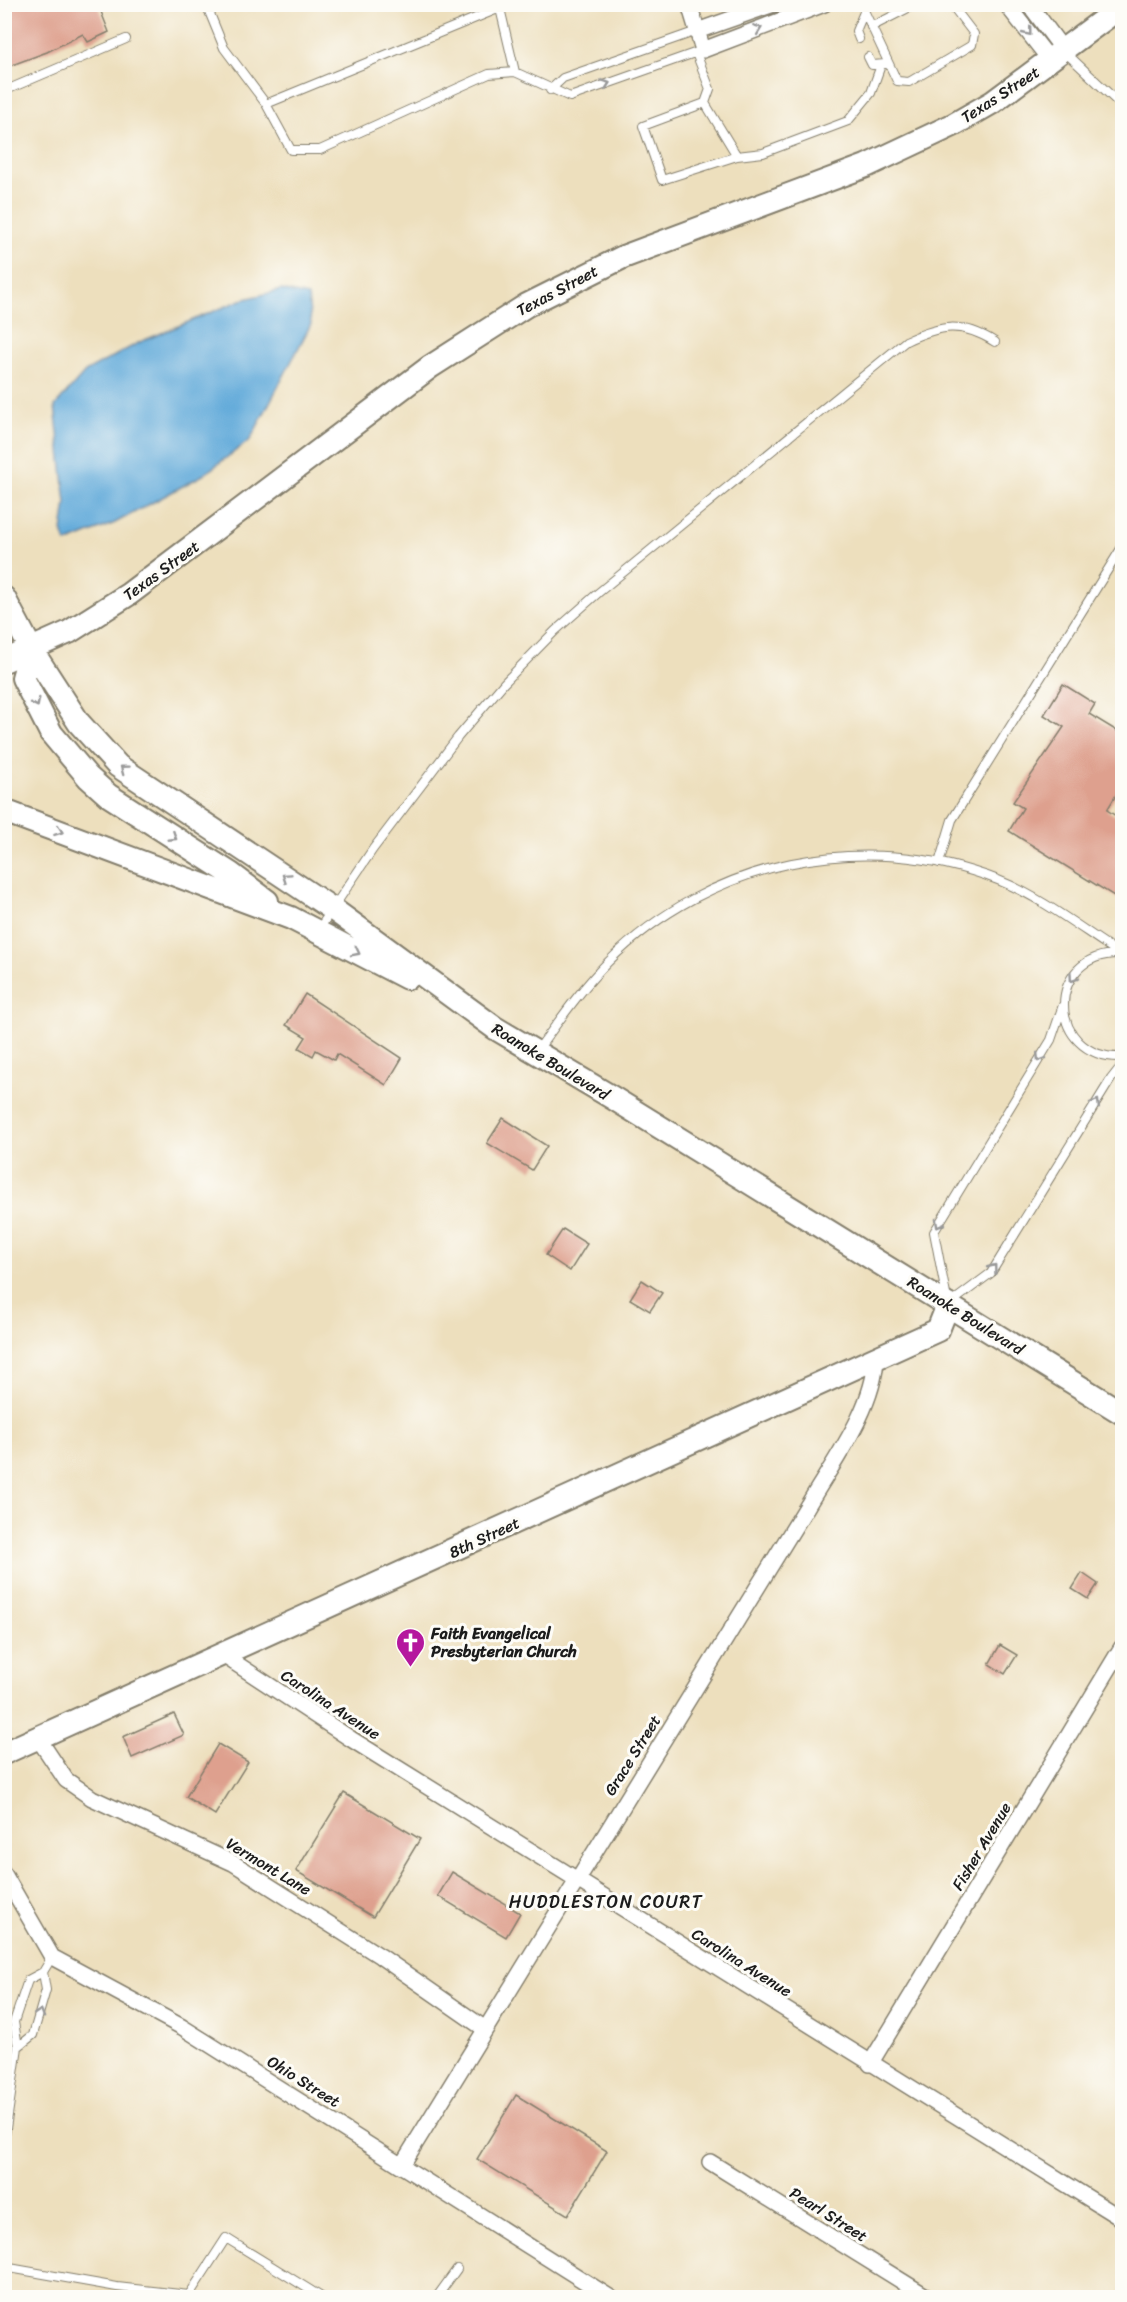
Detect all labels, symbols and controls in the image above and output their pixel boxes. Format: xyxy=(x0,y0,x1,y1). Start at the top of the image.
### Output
one-way arrow xyxy=(752,24,763,37)
one-way arrow xyxy=(1021,26,1032,37)
street label: Texas Street xyxy=(955,58,1046,131)
one-way arrow xyxy=(600,79,610,92)
street label: Texas Street xyxy=(511,257,604,324)
street label: Texas Street xyxy=(117,532,206,608)
one-way arrow xyxy=(28,697,40,708)
one-way arrow xyxy=(119,765,130,776)
one-way arrow xyxy=(53,824,64,836)
one-way arrow xyxy=(167,829,177,841)
one-way arrow xyxy=(281,874,292,885)
one-way arrow xyxy=(350,945,361,956)
one-way arrow xyxy=(1069,971,1080,982)
street label: Roanoke Boulevard xyxy=(486,1015,617,1109)
one-way arrow xyxy=(1036,1052,1048,1062)
one-way arrow xyxy=(1089,1099,1101,1109)
one-way arrow xyxy=(935,1218,946,1228)
one-way arrow xyxy=(986,1264,997,1275)
street label: Roanoke Boulevard xyxy=(902,1268,1031,1364)
street label: 8th Street xyxy=(444,1508,525,1567)
place label: Faith Evangelical Presbyterian Church xyxy=(430,1619,577,1666)
church icon: Faith Evangelical Presbyterian Church xyxy=(394,1626,426,1668)
street label: Carolina Avenue xyxy=(275,1661,386,1748)
street label: Grace Street xyxy=(596,1709,669,1802)
street label: Fisher Avenue xyxy=(944,1796,1019,1896)
street label: Vermont Lane xyxy=(220,1829,317,1903)
district label: HUDDLESTON COURT xyxy=(509,1886,703,1918)
street label: Carolina Avenue xyxy=(686,1920,798,2005)
one-way arrow xyxy=(32,2008,45,2019)
street label: Ohio Street xyxy=(261,2047,346,2115)
street label: Pearl Street xyxy=(784,2179,874,2250)

